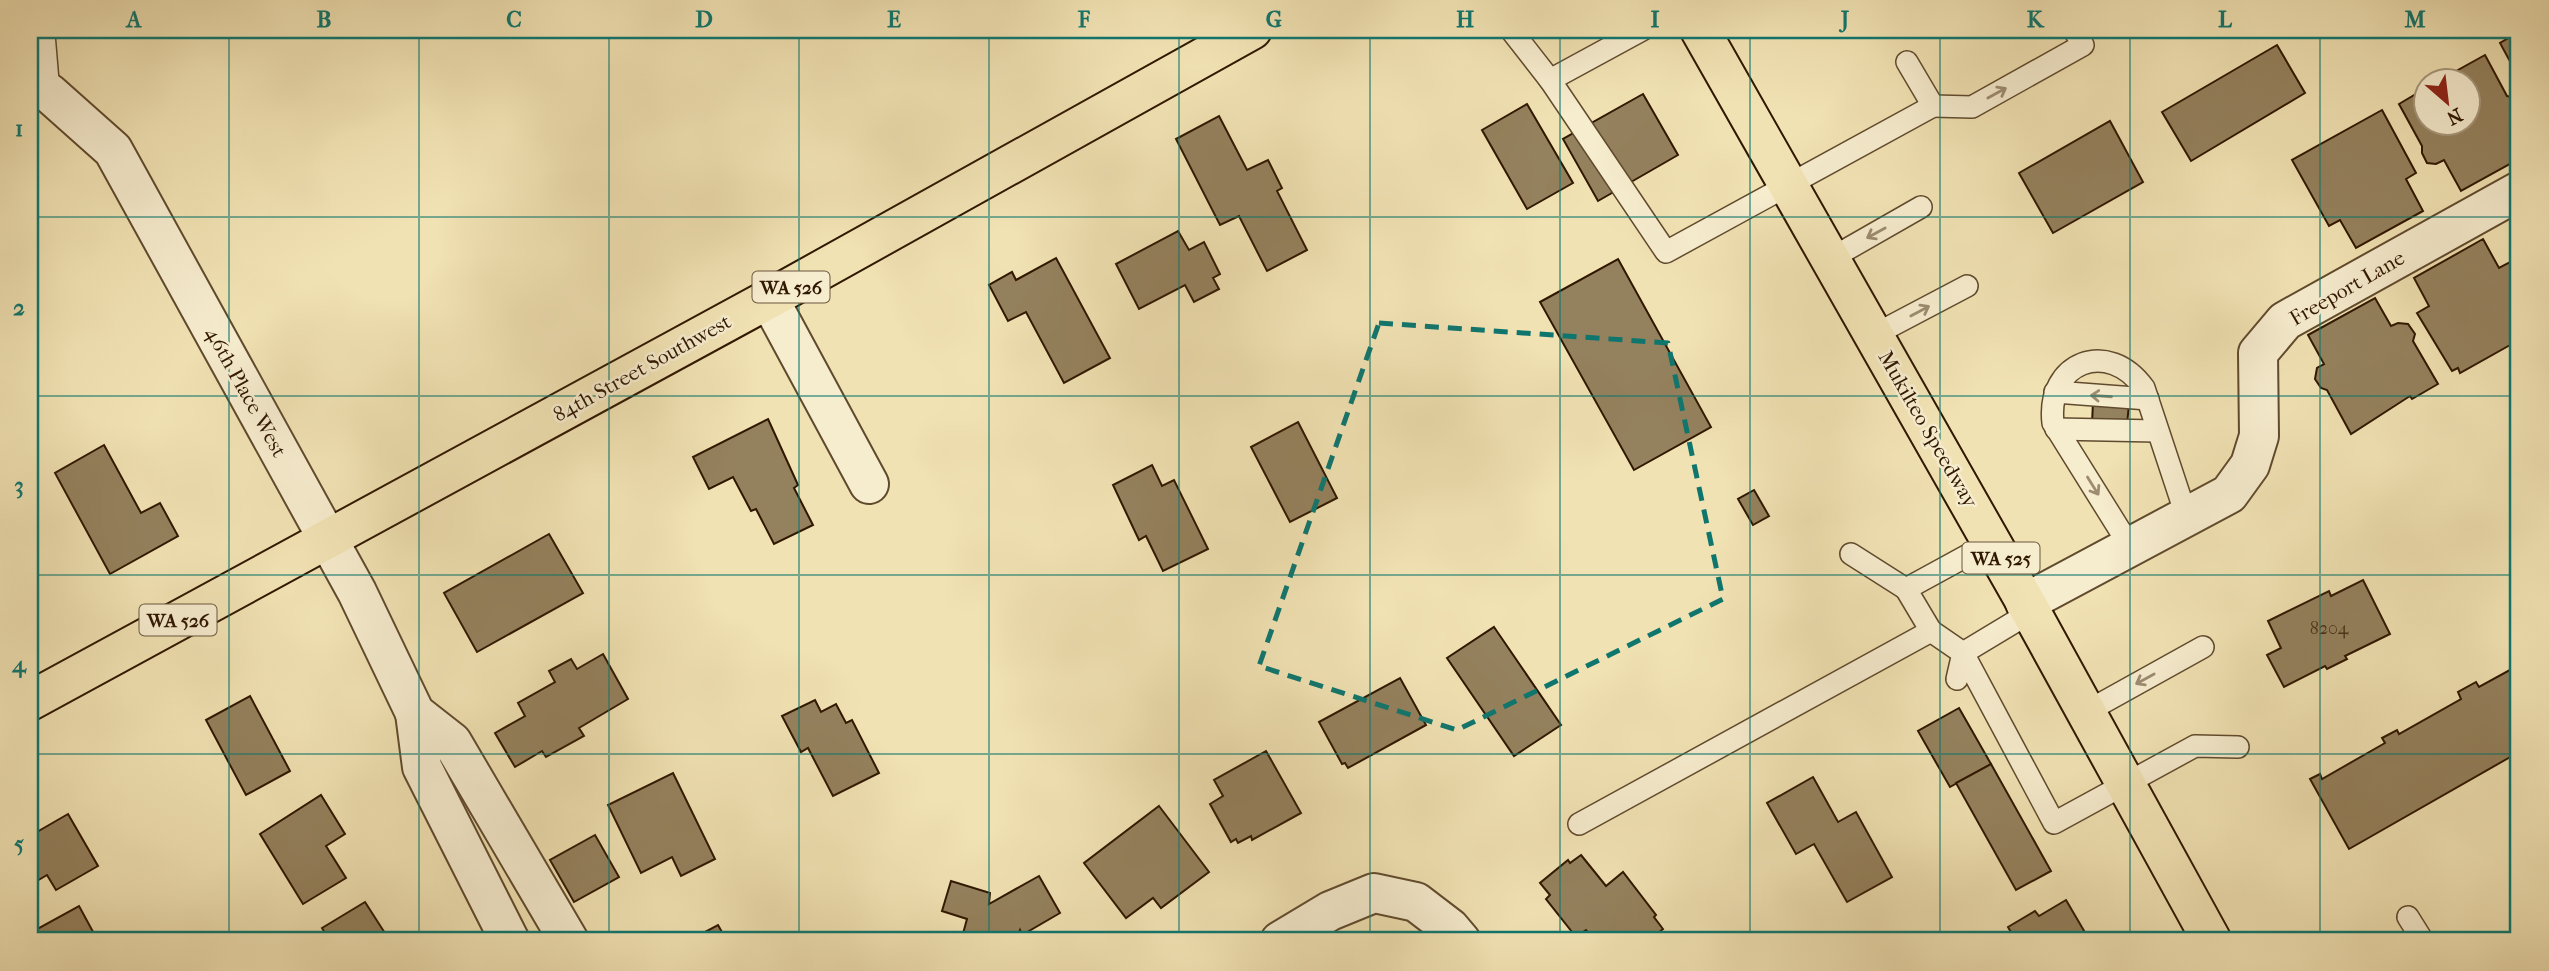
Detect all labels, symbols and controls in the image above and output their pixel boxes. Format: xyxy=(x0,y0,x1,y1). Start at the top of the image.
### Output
text: A xyxy=(125,6,143,33)
text: B xyxy=(317,6,332,33)
text: C xyxy=(506,6,522,33)
text: D xyxy=(695,6,713,33)
text: E xyxy=(887,6,901,33)
text: F xyxy=(1077,6,1091,33)
text: G xyxy=(1266,6,1282,33)
text: H xyxy=(1456,6,1474,33)
text: I xyxy=(1651,6,1660,33)
text: J xyxy=(1839,6,1850,33)
text: K xyxy=(2027,6,2046,33)
text: L xyxy=(2218,6,2233,33)
text: M xyxy=(2404,6,2426,33)
north arrow xyxy=(2412,66,2482,136)
one-way arrow xyxy=(1987,86,2007,100)
text: N xyxy=(2442,103,2466,129)
text: 1 xyxy=(15,115,23,142)
one-way arrow xyxy=(1866,226,1886,240)
street label: Freeport Lane xyxy=(2285,245,2409,331)
road number: WA 526 xyxy=(752,272,830,302)
text: 2 xyxy=(13,294,25,321)
one-way arrow xyxy=(1910,304,1930,318)
street label: 84th Street Southwest xyxy=(549,309,735,427)
street label: 46th Place West xyxy=(200,323,292,462)
street label: Mukilteo Speedway xyxy=(1873,346,1983,512)
one-way arrow xyxy=(2090,389,2113,402)
text: 3 xyxy=(14,472,24,499)
one-way arrow xyxy=(2086,476,2100,496)
road number: WA 525 xyxy=(1962,542,2039,573)
road number: WA 526 xyxy=(140,604,216,636)
house number: 8204 xyxy=(2310,618,2349,639)
text: 4 xyxy=(11,651,27,678)
one-way arrow xyxy=(2135,672,2155,686)
text: 5 xyxy=(14,830,24,857)

